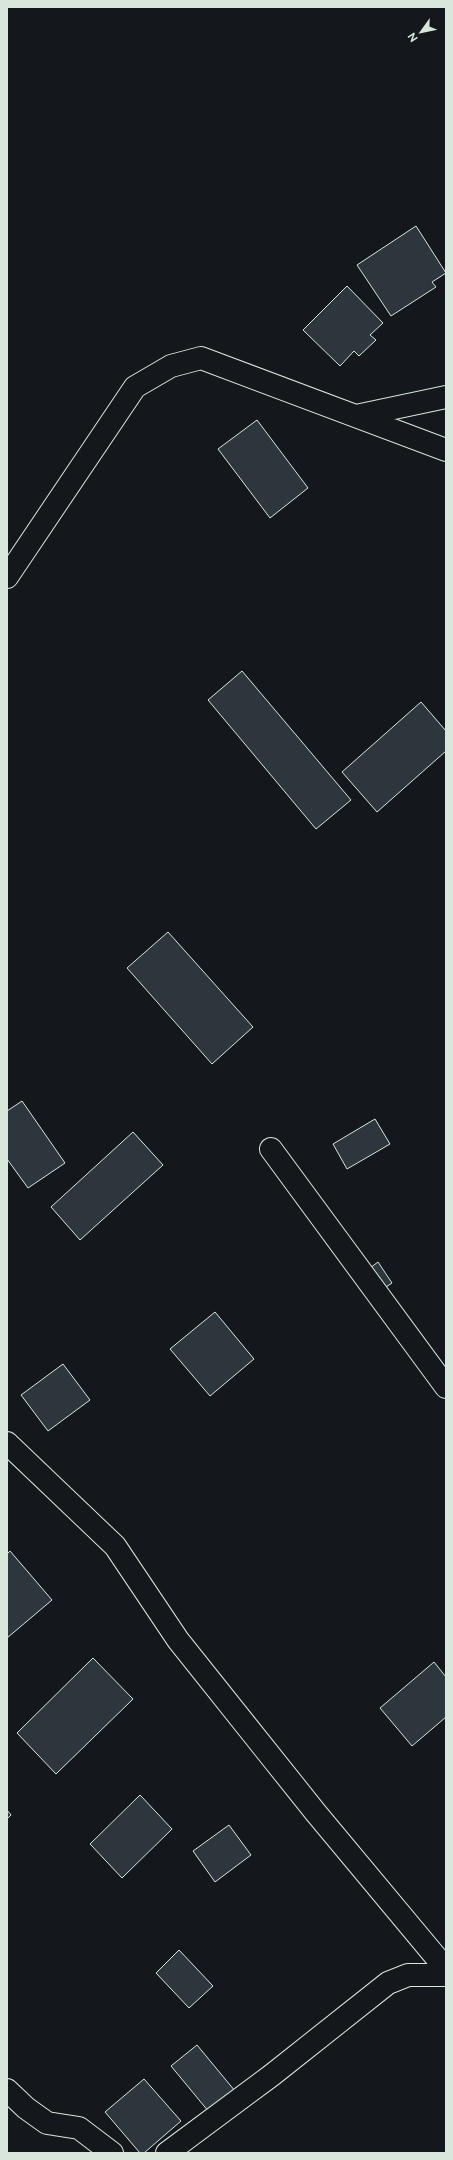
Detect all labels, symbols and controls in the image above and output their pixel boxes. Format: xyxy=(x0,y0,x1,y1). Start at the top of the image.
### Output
north arrow xyxy=(401,12,441,52)
text: N xyxy=(405,30,421,44)

